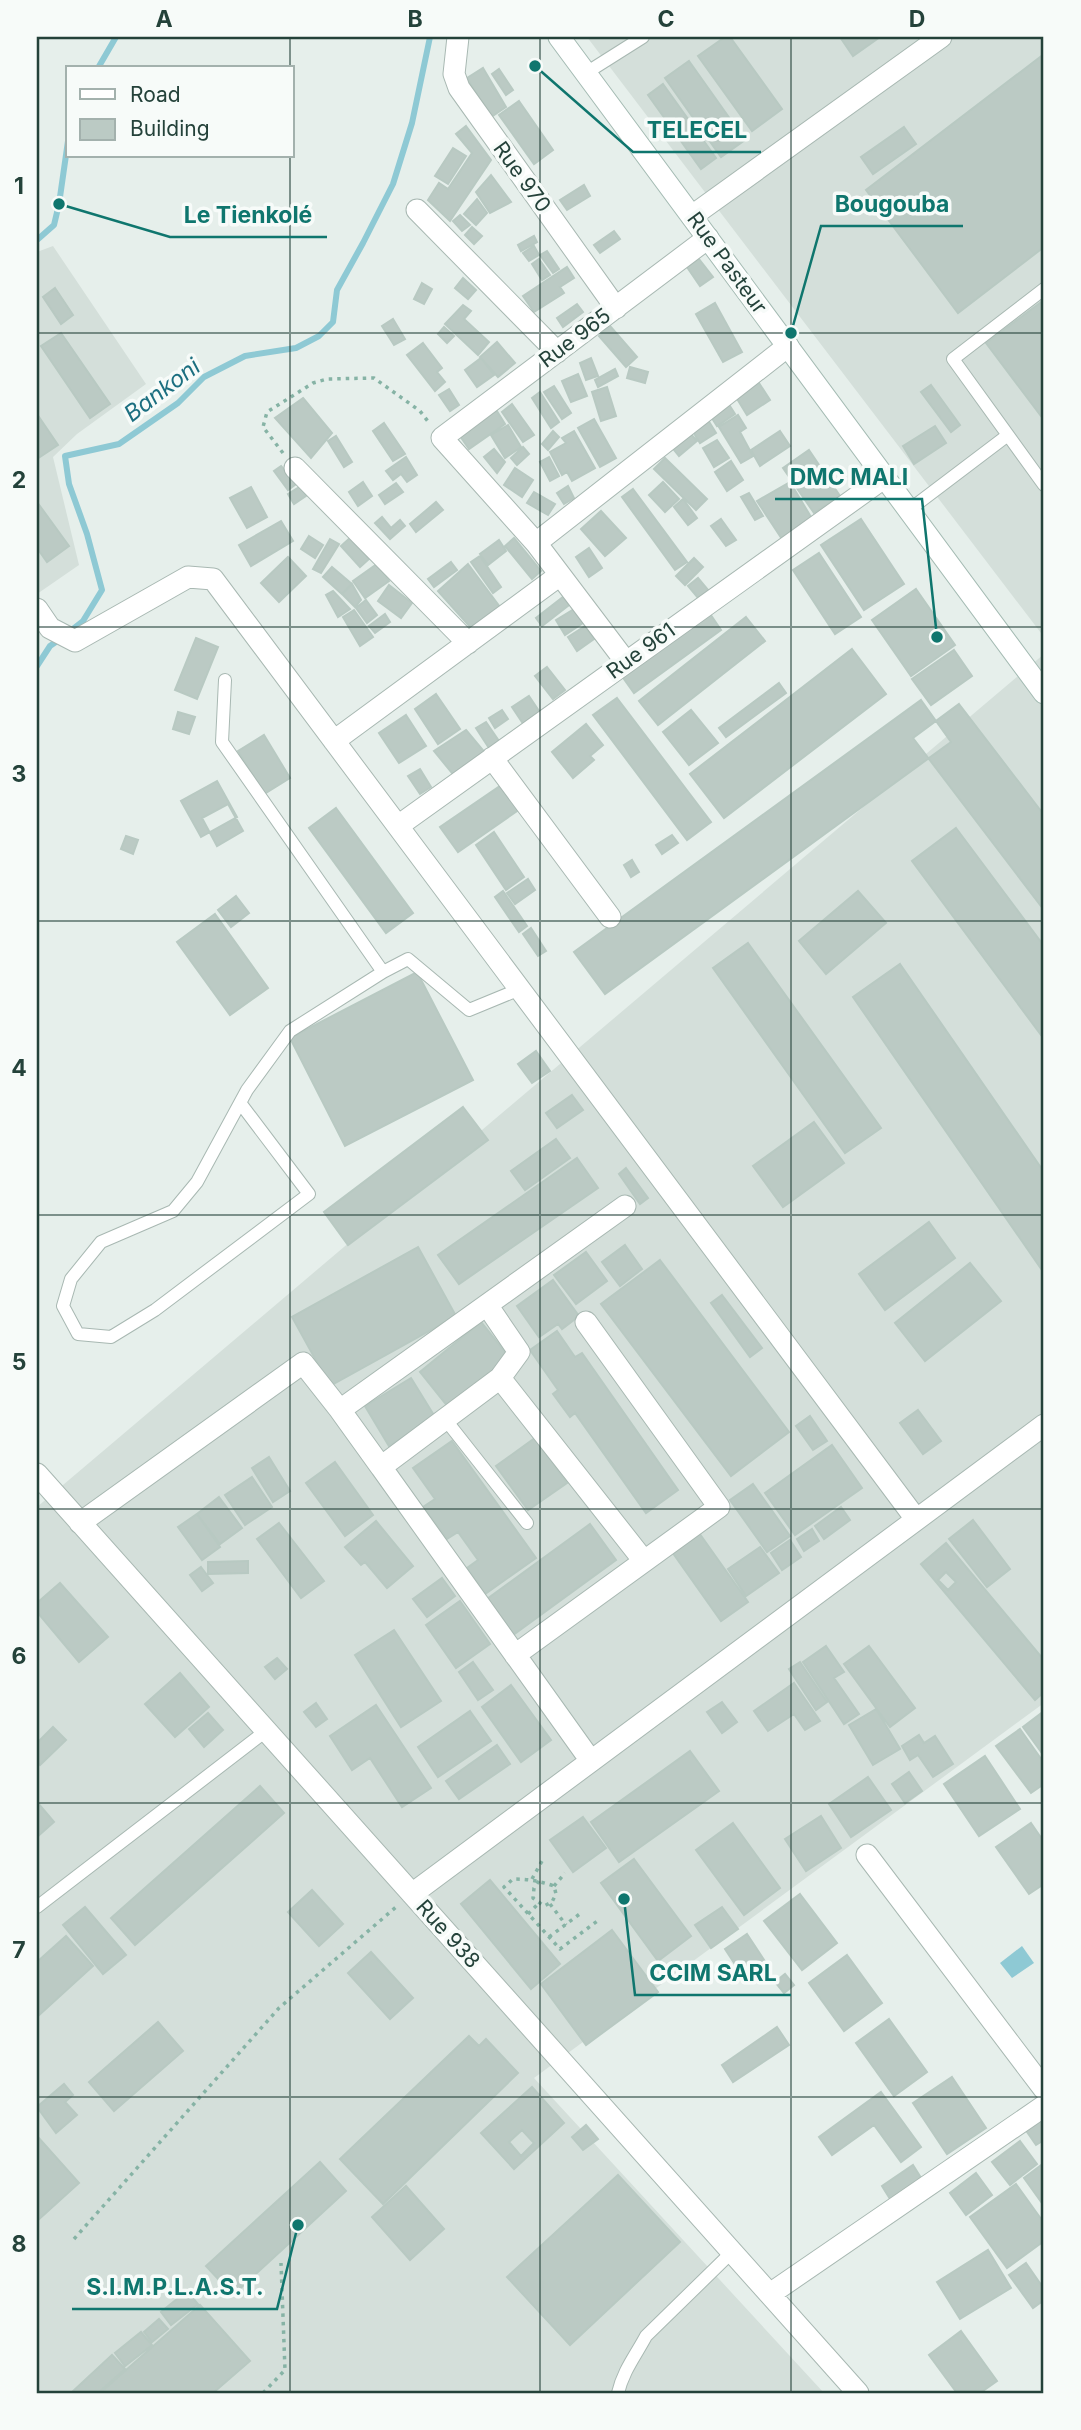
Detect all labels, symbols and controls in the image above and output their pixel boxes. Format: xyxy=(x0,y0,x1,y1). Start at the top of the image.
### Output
text: A xyxy=(155,5,173,33)
text: B xyxy=(407,5,423,33)
text: C xyxy=(657,5,675,33)
text: D xyxy=(909,5,925,33)
legend xyxy=(66,66,294,158)
text: Road xyxy=(130,82,181,107)
callout: TELECEL xyxy=(633,108,761,152)
text: Building xyxy=(130,116,210,141)
text: TELECEL xyxy=(647,116,747,144)
street label: Rue 970 xyxy=(488,136,556,217)
text: 1 xyxy=(14,172,24,200)
callout: Bougouba xyxy=(821,182,963,226)
text: Bougouba xyxy=(835,190,949,218)
callout: Le Tienkolé xyxy=(170,193,327,237)
text: Le Tienkolé xyxy=(184,201,312,229)
street label: Rue Pasteur xyxy=(682,207,773,319)
street label: Rue 965 xyxy=(534,303,615,373)
water label: Bankoni xyxy=(118,352,206,428)
callout: DMC MALI xyxy=(775,455,922,499)
text: DMC MALI xyxy=(790,463,908,491)
text: 2 xyxy=(12,466,26,494)
street label: Rue 961 xyxy=(602,617,680,684)
text: 3 xyxy=(12,760,26,788)
text: 4 xyxy=(11,1054,27,1082)
text: 5 xyxy=(12,1348,26,1376)
text: 6 xyxy=(12,1642,26,1670)
street label: Rue 938 xyxy=(411,1894,485,1973)
text: 7 xyxy=(12,1936,26,1964)
callout: CCIM SARL xyxy=(635,1951,791,1995)
text: CCIM SARL xyxy=(649,1959,777,1987)
text: 8 xyxy=(12,2230,26,2258)
callout: S.I.M.P.L.A.S.T. xyxy=(72,2265,277,2309)
text: S.I.M.P.L.A.S.T. xyxy=(86,2273,264,2301)

